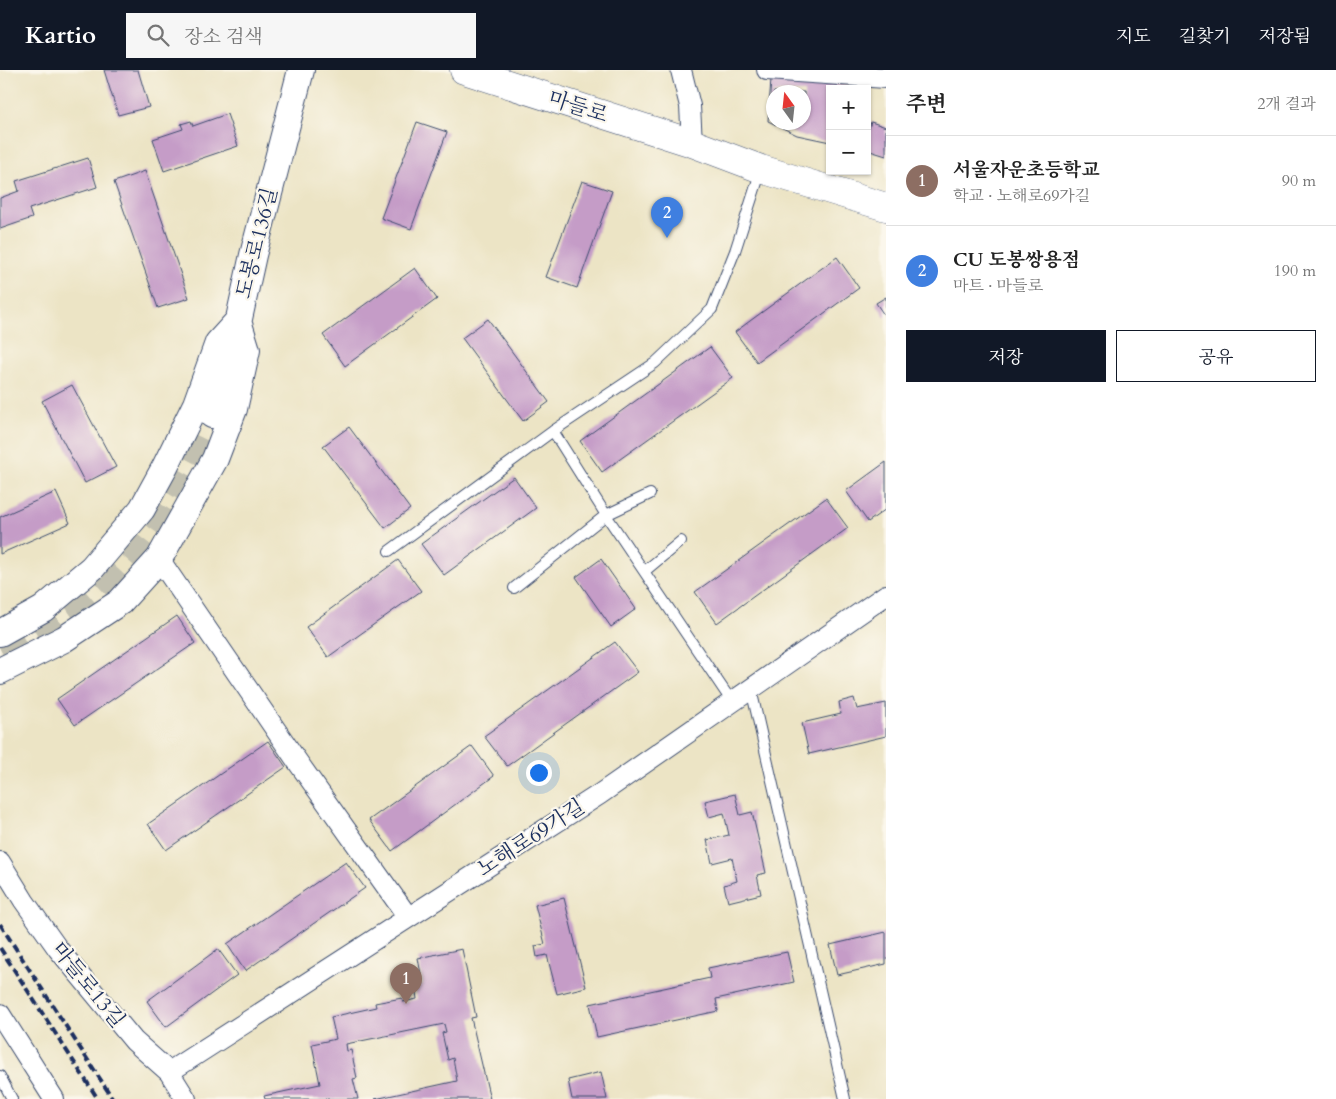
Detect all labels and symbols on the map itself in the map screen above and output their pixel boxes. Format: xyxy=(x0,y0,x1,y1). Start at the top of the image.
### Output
street label: 마들로 xyxy=(545,84,611,130)
north arrow xyxy=(766,85,811,130)
street label: 도봉로136길 xyxy=(229,184,285,302)
pin: 2 xyxy=(651,197,683,238)
your location xyxy=(526,760,552,786)
street label: 노해로69가길 xyxy=(472,792,590,884)
street label: 마들로13길 xyxy=(44,936,132,1034)
pin: 1 xyxy=(390,963,422,1004)

